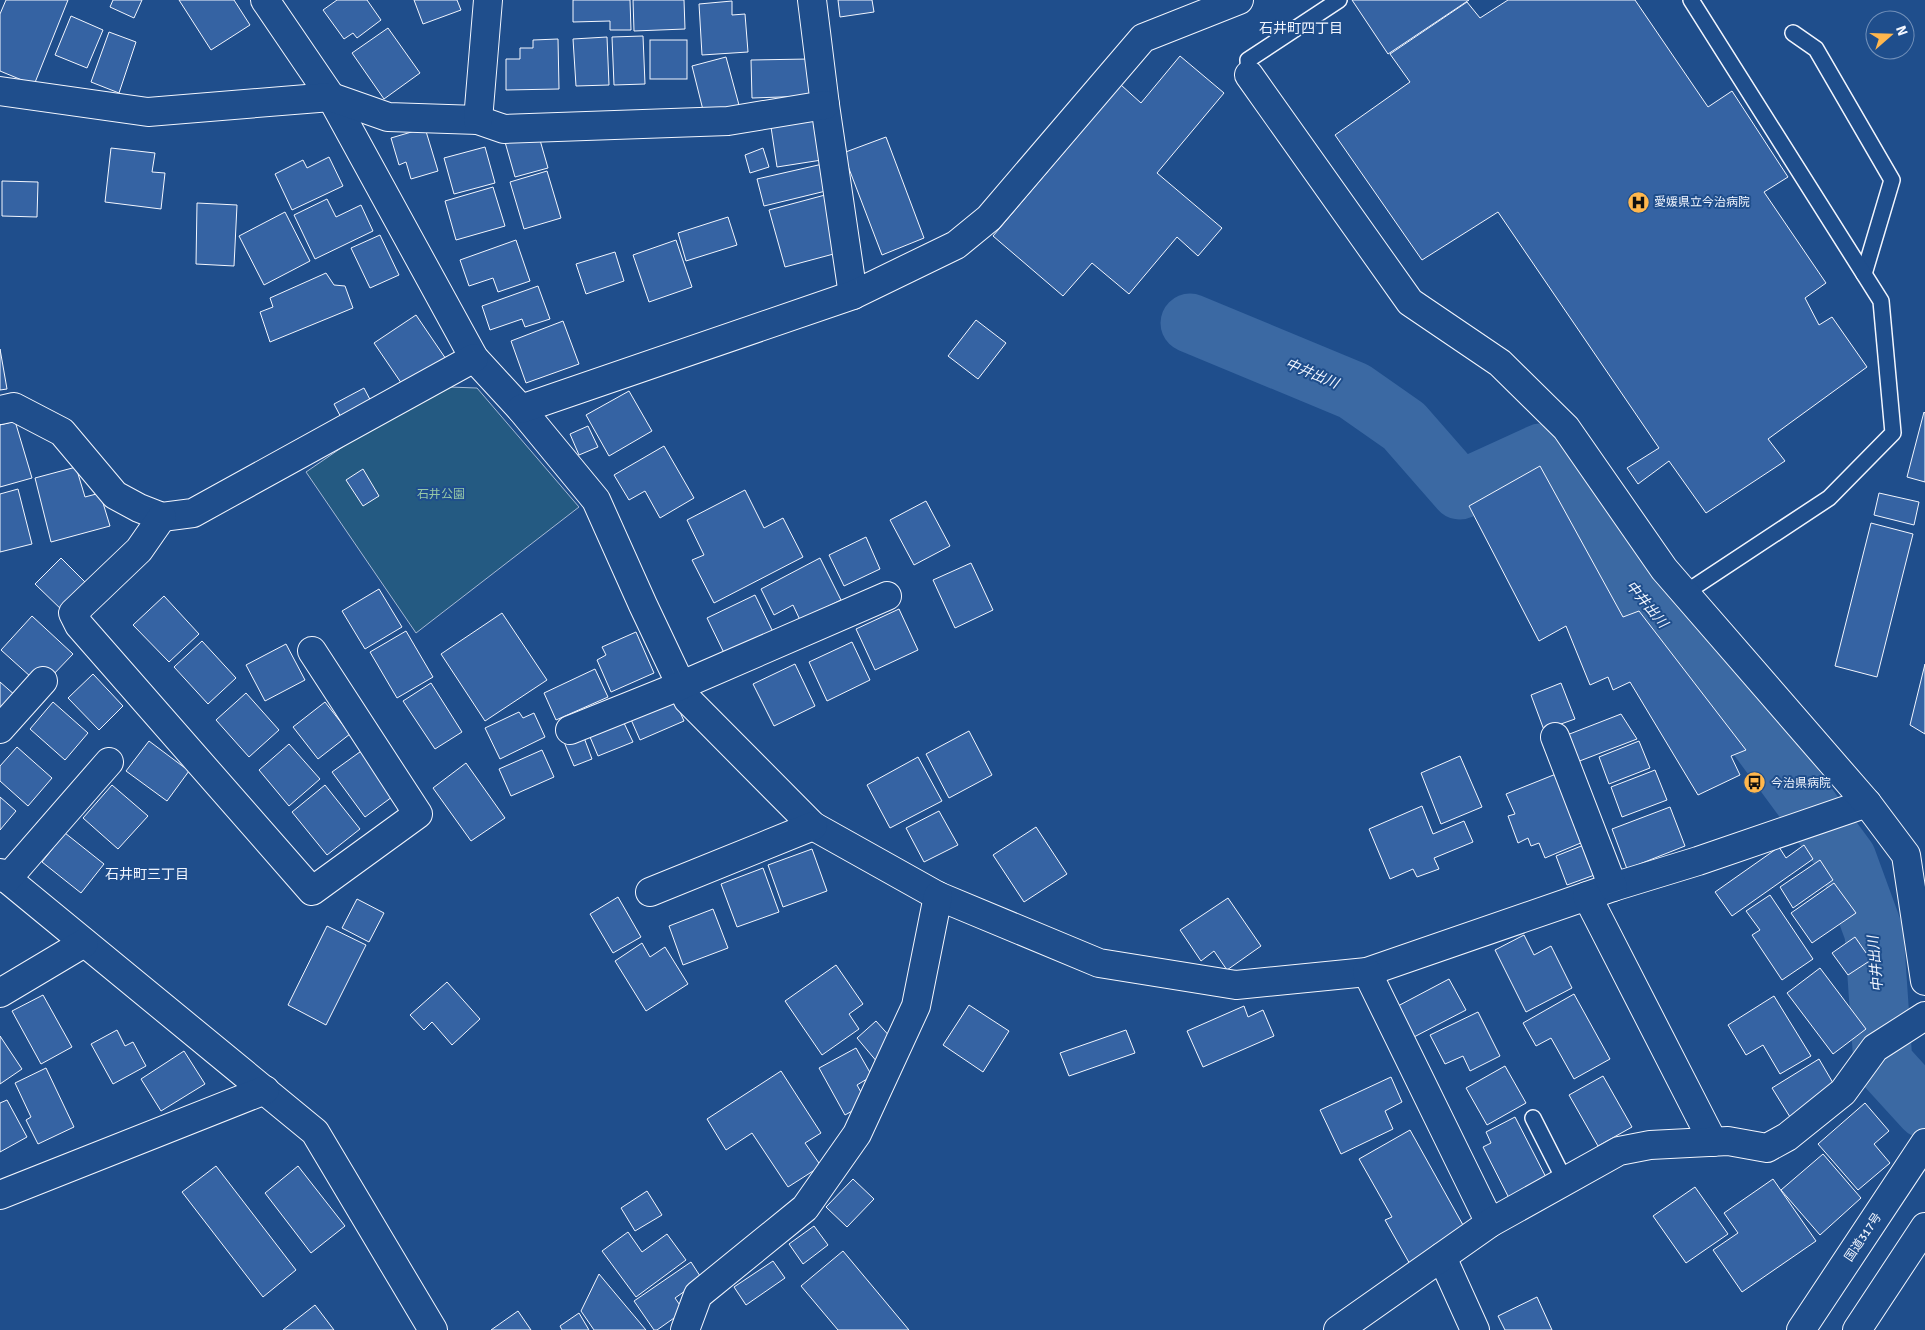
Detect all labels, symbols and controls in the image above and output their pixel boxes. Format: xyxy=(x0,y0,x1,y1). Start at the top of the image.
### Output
north arrow xyxy=(1865,10,1915,60)
district label: 石井町四丁目 xyxy=(1259,20,1343,37)
text: N xyxy=(1892,23,1911,38)
hospital icon: 愛媛県立今治病院 xyxy=(1626,190,1650,214)
place label: 愛媛県立今治病院 xyxy=(1654,195,1750,210)
water label: 中井出川 xyxy=(1283,355,1343,393)
park label: 石井公園 xyxy=(417,487,465,502)
water label: 中井出川 xyxy=(1622,577,1672,633)
bus stop icon: 今治県病院 xyxy=(1743,771,1767,795)
place label: 今治県病院 xyxy=(1771,776,1831,791)
district label: 石井町三丁目 xyxy=(105,866,189,883)
water label: 中井出川 xyxy=(1864,933,1886,993)
street label: 国道317号 xyxy=(1842,1210,1885,1264)

